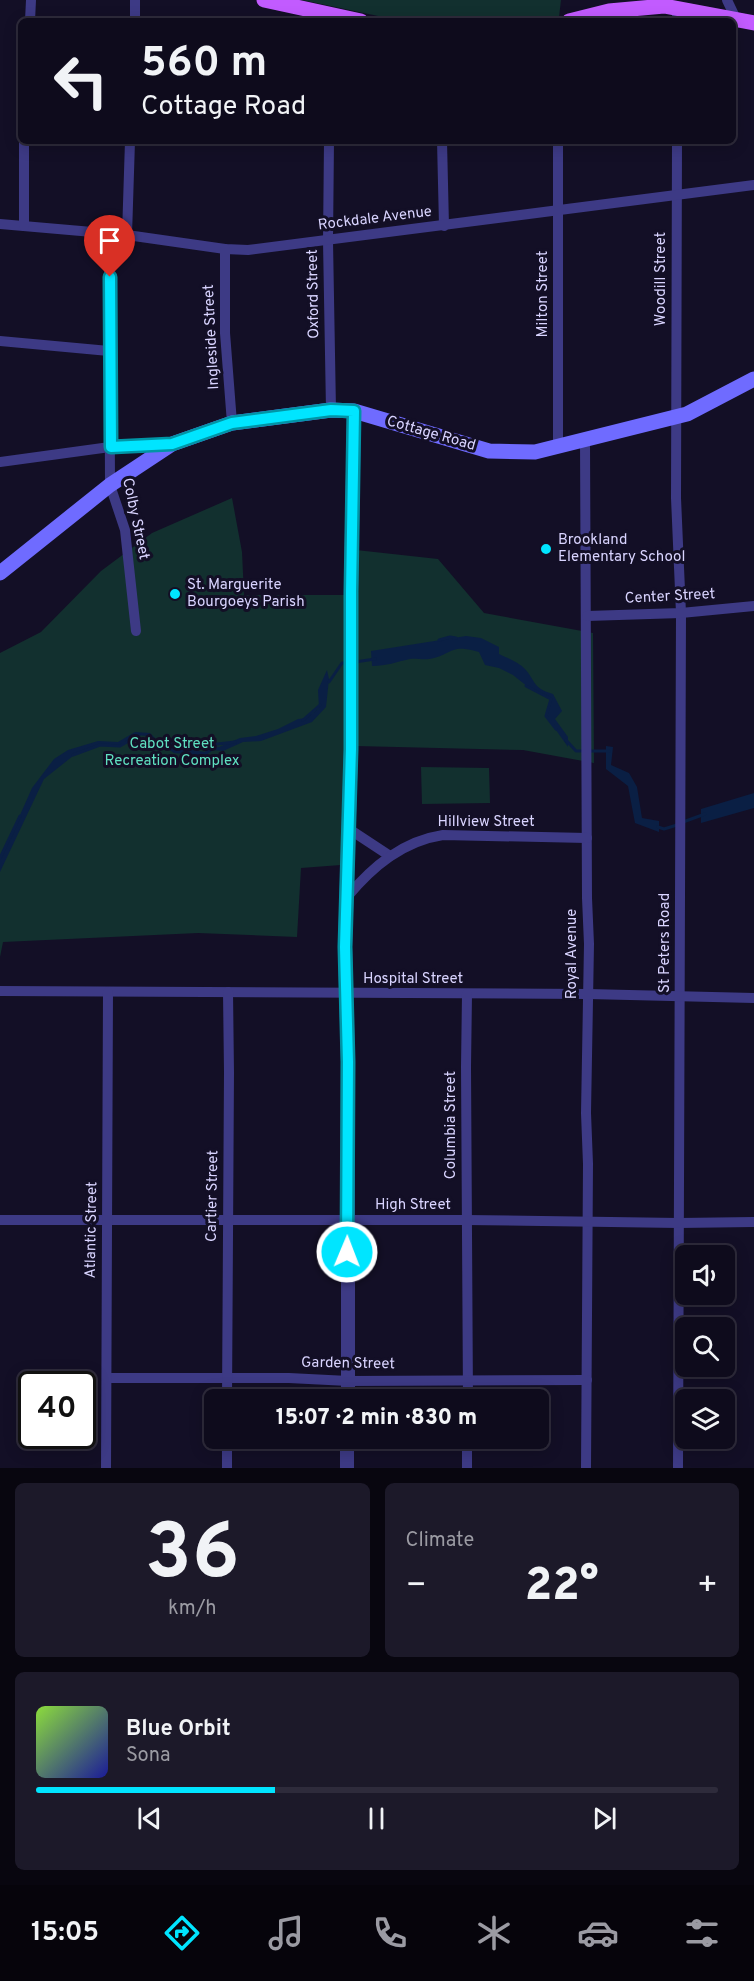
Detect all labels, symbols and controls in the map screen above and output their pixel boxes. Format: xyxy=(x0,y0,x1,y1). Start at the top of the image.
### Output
text: 560 m xyxy=(141,38,267,91)
icon: left xyxy=(42,42,120,120)
text: Cottage Road xyxy=(141,90,306,124)
street label: Rockdale Avenue xyxy=(317,203,433,235)
pin xyxy=(84,215,135,277)
icon: arrive xyxy=(93,224,126,257)
street label: Woodill Street xyxy=(652,232,671,326)
street label: Oxford Street xyxy=(304,249,324,339)
street label: Milton Street xyxy=(534,251,553,337)
street label: Ingleside Street xyxy=(200,284,224,390)
street label: Cottage Road xyxy=(384,412,478,456)
street label: Colby Street xyxy=(117,476,153,562)
place label: Brookland Elementary School xyxy=(558,531,685,567)
marker: Brookland Elementary School xyxy=(539,542,553,556)
place label: St. Marguerite Bourgoeys Parish xyxy=(187,576,305,612)
street label: Center Street xyxy=(624,585,716,609)
marker: St. Marguerite Bourgoeys Parish xyxy=(168,587,182,601)
park label: Cabot Street Recreation Complex xyxy=(105,735,240,771)
street label: Hillview Street xyxy=(437,813,535,832)
street label: St Peters Road xyxy=(656,893,675,993)
street label: Royal Avenue xyxy=(563,909,582,999)
street label: Hospital Street xyxy=(363,970,463,989)
street label: Columbia Street xyxy=(442,1071,461,1179)
street label: Cartier Street xyxy=(203,1150,223,1242)
street label: Atlantic Street xyxy=(82,1181,102,1279)
street label: High Street xyxy=(375,1196,451,1215)
position arrow xyxy=(315,1220,379,1284)
map controls xyxy=(675,1245,735,1449)
button: sound xyxy=(675,1245,735,1305)
button: search xyxy=(675,1317,735,1377)
street label: Garden Street xyxy=(301,1354,395,1374)
speed limit sign: 40 xyxy=(18,1371,96,1449)
button: layers xyxy=(675,1389,735,1449)
text: 15:07 · 2 min · 830 m xyxy=(276,1405,477,1432)
text: 36 xyxy=(145,1507,240,1606)
text: Climate xyxy=(406,1528,474,1554)
text: 22° xyxy=(525,1559,599,1616)
text: − xyxy=(406,1566,427,1608)
text: + xyxy=(697,1566,718,1608)
text: km/h xyxy=(168,1596,217,1622)
text: Blue Orbit xyxy=(126,1716,231,1743)
text: Sona xyxy=(126,1743,171,1769)
icon: previous xyxy=(133,1802,166,1835)
icon: pause xyxy=(360,1802,393,1835)
icon: next xyxy=(588,1802,621,1835)
icon: directions xyxy=(161,1912,203,1954)
icon: music xyxy=(265,1912,307,1954)
icon: phone xyxy=(369,1912,411,1954)
icon: climate xyxy=(473,1912,515,1954)
icon: car xyxy=(577,1912,619,1954)
icon: filters xyxy=(681,1912,723,1954)
text: 15:05 xyxy=(31,1916,99,1950)

